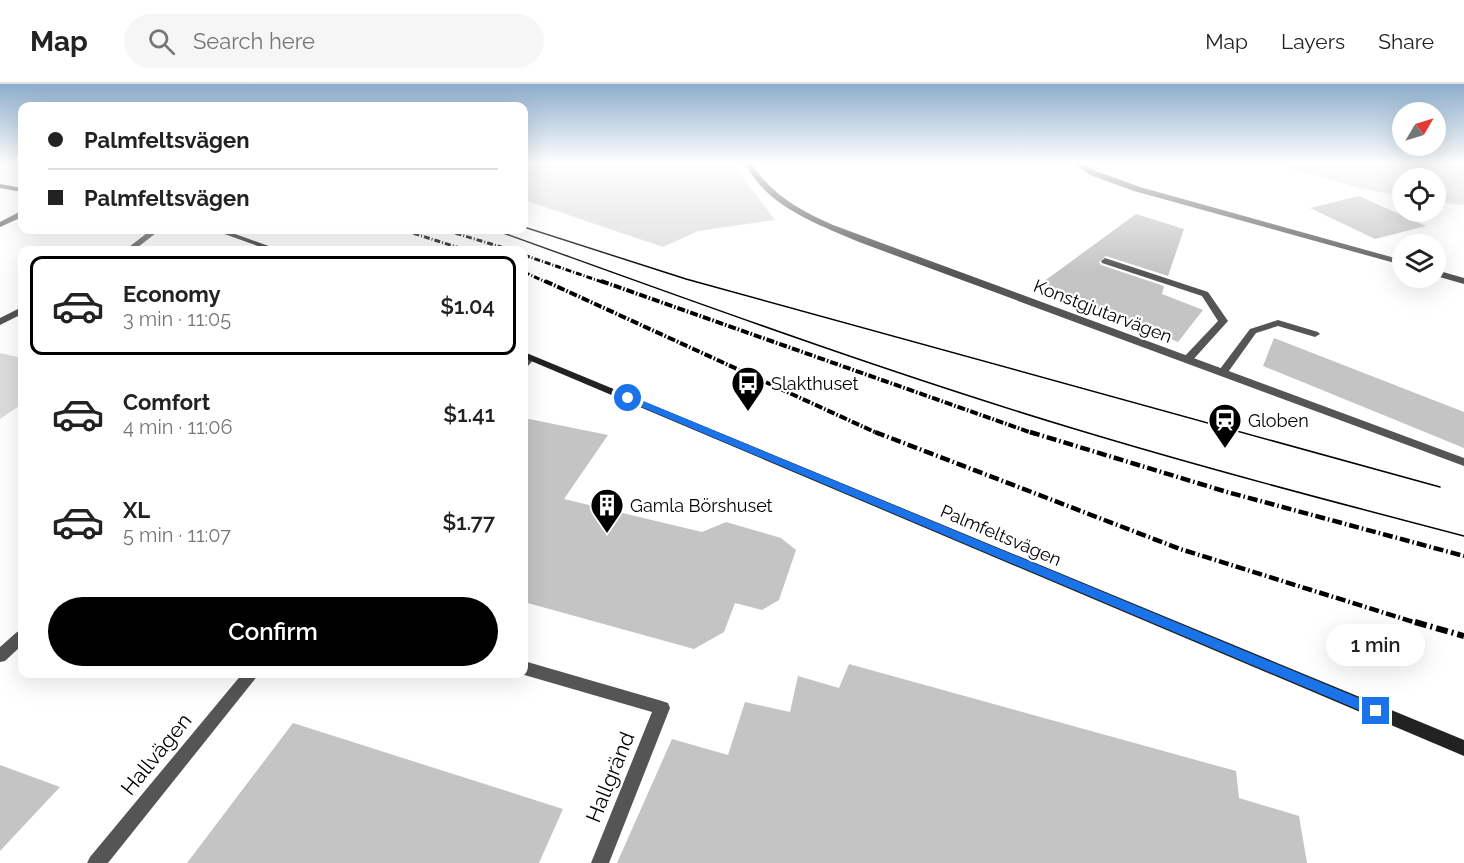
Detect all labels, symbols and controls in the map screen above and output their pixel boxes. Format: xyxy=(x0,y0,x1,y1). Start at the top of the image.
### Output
search box xyxy=(124,14,544,68)
text: Map xyxy=(30,25,88,58)
icon: search xyxy=(145,25,178,58)
text: Search here xyxy=(193,28,315,54)
text: Map xyxy=(1205,29,1248,54)
text: Layers xyxy=(1281,29,1345,54)
text: Share xyxy=(1378,29,1434,54)
north arrow xyxy=(1392,102,1446,156)
map controls xyxy=(1392,102,1446,288)
text: Palmfeltsvägen xyxy=(84,127,249,153)
button: locate xyxy=(1392,168,1446,222)
text: Palmfeltsvägen xyxy=(84,185,249,211)
button: layers xyxy=(1392,234,1446,288)
street label: Konstgjutarvägen xyxy=(1031,275,1175,347)
icon: car xyxy=(51,279,105,333)
text: Economy xyxy=(123,281,221,307)
text: $1.04 xyxy=(440,293,495,319)
text: 3 min · 11:05 xyxy=(123,307,231,331)
bus stop icon: Slakthuset xyxy=(730,365,766,412)
place label: Slakthuset xyxy=(771,373,859,394)
route start xyxy=(614,384,641,411)
icon: car xyxy=(51,387,105,441)
text: Comfort xyxy=(123,389,210,415)
text: $1.41 xyxy=(443,401,495,427)
station icon: Globen xyxy=(1207,402,1243,449)
place label: Globen xyxy=(1248,410,1309,431)
text: 4 min · 11:06 xyxy=(123,415,233,439)
building icon: Gamla Börshuset xyxy=(589,487,625,534)
icon: car xyxy=(51,495,105,549)
place label: Gamla Börshuset xyxy=(630,495,773,516)
text: XL xyxy=(123,497,150,523)
street label: Palmfeltsvägen xyxy=(937,500,1065,570)
text: $1.77 xyxy=(442,509,495,535)
text: 5 min · 11:07 xyxy=(123,523,231,547)
button: Confirm xyxy=(48,597,498,666)
callout: 1 min xyxy=(1326,624,1426,666)
text: 1 min xyxy=(1351,633,1400,657)
route end xyxy=(1362,697,1389,724)
street label: Hallvägen xyxy=(116,708,196,800)
street label: Hallgränd xyxy=(581,728,639,826)

